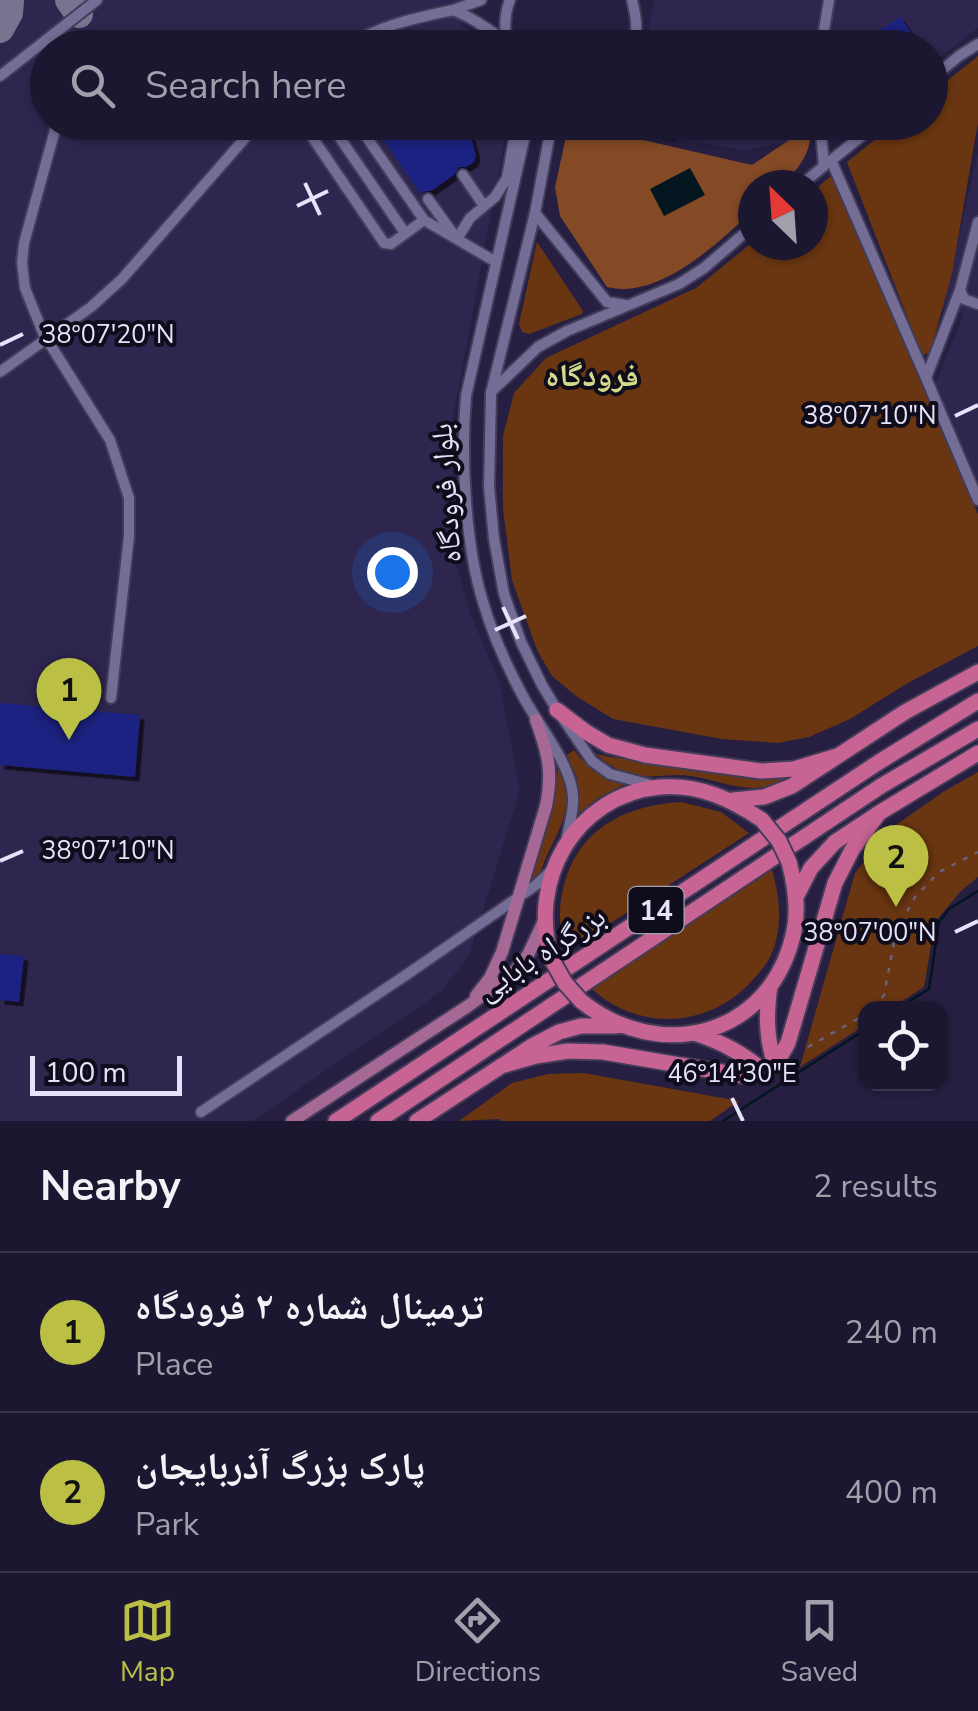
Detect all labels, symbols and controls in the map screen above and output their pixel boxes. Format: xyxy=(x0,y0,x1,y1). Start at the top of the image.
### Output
search box xyxy=(30,30,948,140)
icon: search xyxy=(65,58,120,113)
text: Search here xyxy=(145,60,346,111)
north arrow xyxy=(738,170,828,260)
text: 38°07'20"N xyxy=(41,318,175,352)
district label: فرودگاه xyxy=(545,354,639,397)
text: 38°07'10"N xyxy=(803,399,937,433)
street label: بلوار فرودگاه xyxy=(421,422,472,564)
your location xyxy=(367,547,418,598)
pin: 1 xyxy=(36,658,102,740)
pin: 2 xyxy=(864,824,928,907)
text: 38°07'10"N xyxy=(41,834,175,868)
road number: 14 xyxy=(628,887,684,933)
street label: بزرگراه بابایی xyxy=(469,896,614,1010)
text: 38°07'00"N xyxy=(803,916,937,950)
map controls xyxy=(858,1001,948,1091)
button: locate xyxy=(858,1001,948,1091)
scale bar xyxy=(30,1051,182,1096)
text: 100 m xyxy=(45,1054,127,1092)
text: 46°14'30"E xyxy=(667,1057,797,1091)
text: Nearby xyxy=(40,1158,181,1215)
text: 2 results xyxy=(813,1165,938,1208)
text: ترمينال شماره ۲ فرودگاه xyxy=(135,1281,484,1332)
text: 1 xyxy=(63,1311,82,1354)
text: 240 m xyxy=(845,1311,938,1354)
text: Place xyxy=(135,1343,213,1386)
text: پارک بزرگ آذربایجان xyxy=(135,1441,425,1492)
text: 2 xyxy=(63,1471,82,1514)
text: 400 m xyxy=(845,1471,938,1514)
text: Park xyxy=(135,1503,199,1546)
tab: Map xyxy=(120,1593,175,1691)
tab: Directions xyxy=(415,1593,541,1691)
tab: Saved xyxy=(781,1593,858,1691)

